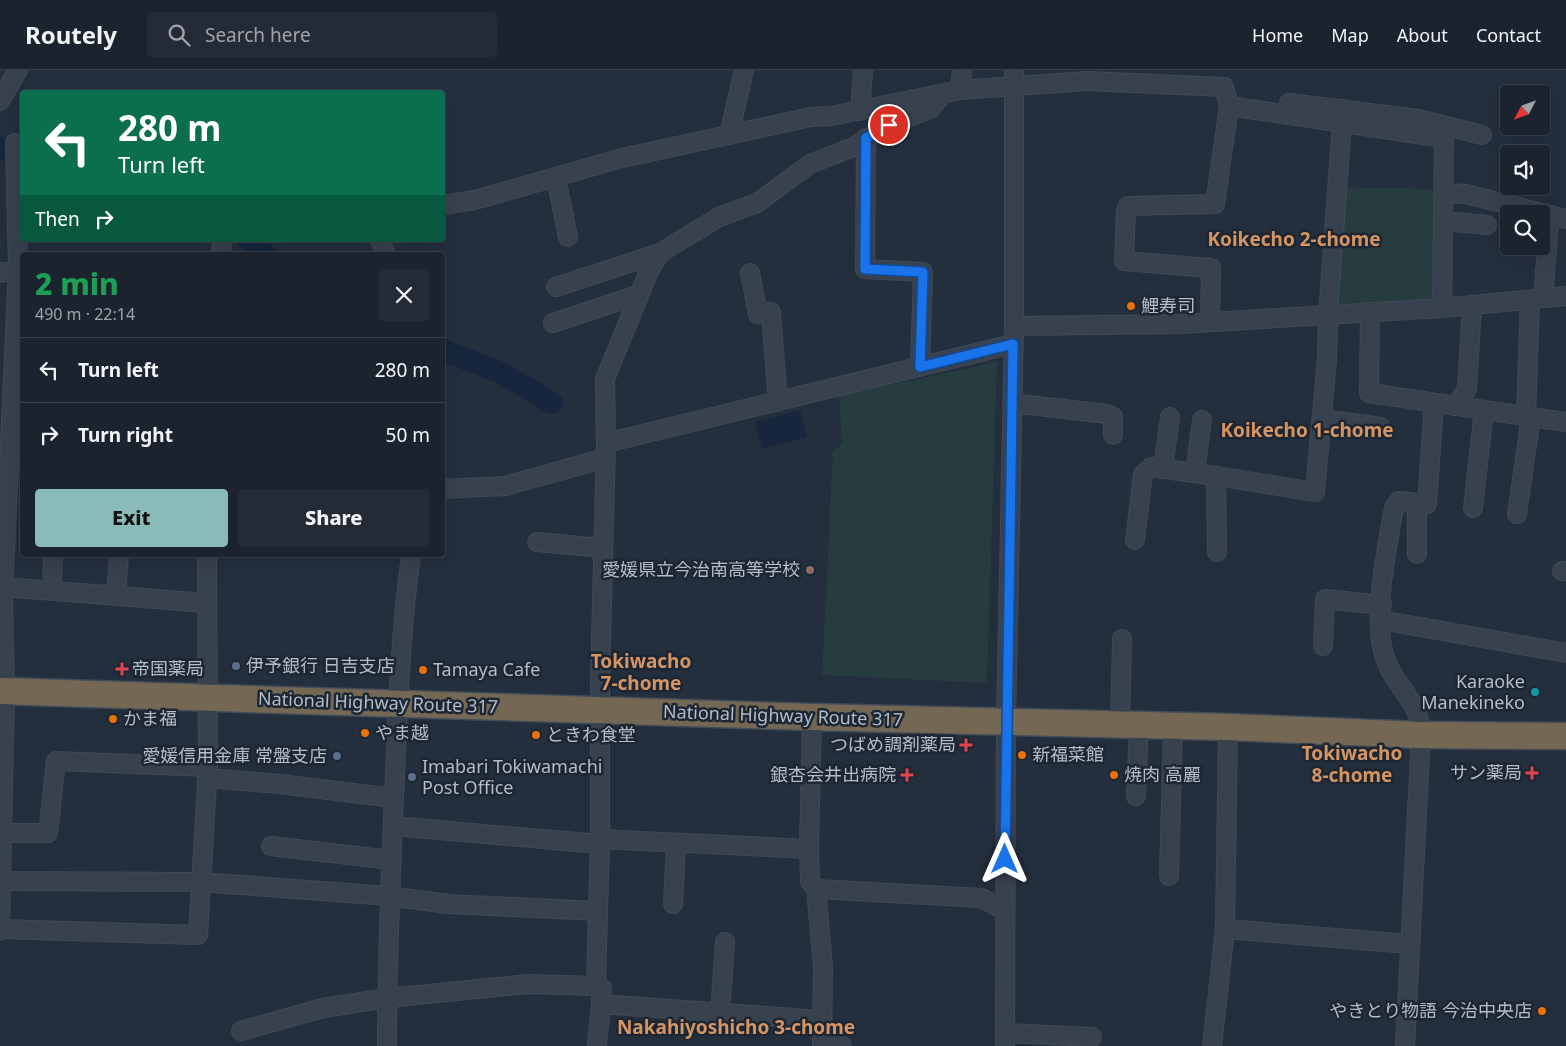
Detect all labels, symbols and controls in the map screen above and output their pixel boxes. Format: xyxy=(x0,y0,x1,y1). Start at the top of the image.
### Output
search box xyxy=(147,12,497,57)
text: Routely xyxy=(25,18,117,51)
icon: search xyxy=(165,21,193,49)
text: Search here xyxy=(205,22,311,48)
text: Home xyxy=(1252,23,1303,47)
text: Map xyxy=(1331,23,1369,47)
text: About xyxy=(1397,23,1448,47)
text: Contact xyxy=(1476,23,1541,47)
north arrow xyxy=(1500,85,1550,135)
map controls xyxy=(1500,85,1550,255)
text: 280 m xyxy=(118,104,221,151)
pin xyxy=(868,104,910,146)
icon: left xyxy=(35,110,100,175)
icon: arrive xyxy=(875,111,903,139)
button: sound xyxy=(1500,145,1550,195)
text: Turn left xyxy=(118,149,205,179)
icon: right xyxy=(90,205,118,233)
button: search xyxy=(1500,205,1550,255)
text: Then xyxy=(35,206,80,232)
district label: Koikecho 2-chome xyxy=(1207,226,1381,252)
text: 2 min xyxy=(35,263,119,304)
button: close xyxy=(378,269,430,321)
place label: 鯉寿司 xyxy=(1141,293,1195,317)
marker: 鯉寿司 xyxy=(1125,300,1137,312)
text: 490 m · 22:14 xyxy=(35,303,135,325)
icon: left xyxy=(35,356,63,384)
text: Turn left xyxy=(78,357,159,383)
text: 280 m xyxy=(375,357,430,383)
district label: Koikecho 1-chome xyxy=(1220,417,1394,443)
icon: right xyxy=(35,421,63,449)
text: Turn right xyxy=(78,422,173,448)
text: 50 m xyxy=(386,422,430,448)
button: Exit xyxy=(35,489,228,547)
button: Share xyxy=(238,489,430,547)
place label: 愛媛県立今治南高等学校 xyxy=(602,557,800,581)
marker: 愛媛県立今治南高等学校 xyxy=(804,564,816,576)
district label: Tokiwacho 7-chome xyxy=(591,648,691,696)
place label: 伊予銀行 日吉支店 xyxy=(246,653,395,677)
place label: 帝国薬局 xyxy=(132,656,204,680)
place label: Tamaya Cafe xyxy=(433,657,540,681)
marker: 伊予銀行 日吉支店 xyxy=(230,660,242,672)
marker: 帝国薬局 xyxy=(116,663,128,675)
marker: Tamaya Cafe xyxy=(417,664,429,676)
place label: Karaoke Manekineko xyxy=(1421,669,1525,714)
street label: National Highway Route 317 xyxy=(258,686,498,718)
marker: Karaoke Manekineko xyxy=(1529,686,1541,698)
street label: National Highway Route 317 xyxy=(663,699,903,731)
place label: かま福 xyxy=(123,706,177,730)
marker: かま福 xyxy=(107,713,119,725)
place label: やま越 xyxy=(375,720,429,744)
place label: ときわ食堂 xyxy=(546,722,636,746)
marker: やま越 xyxy=(359,727,371,739)
marker: ときわ食堂 xyxy=(530,729,542,741)
place label: つばめ調剤薬局 xyxy=(830,732,956,756)
marker: つばめ調剤薬局 xyxy=(960,739,972,751)
district label: Tokiwacho 8-chome xyxy=(1302,740,1402,788)
place label: 新福菜館 xyxy=(1032,742,1104,766)
place label: 愛媛信用金庫 常盤支店 xyxy=(142,743,327,767)
marker: 新福菜館 xyxy=(1016,749,1028,761)
marker: 愛媛信用金庫 常盤支店 xyxy=(331,750,343,762)
place label: Imabari Tokiwamachi Post Office xyxy=(422,754,602,799)
place label: サン薬局 xyxy=(1450,760,1522,784)
place label: 銀杏会井出病院 xyxy=(770,762,896,786)
place label: 焼肉 高麗 xyxy=(1124,762,1201,786)
marker: サン薬局 xyxy=(1526,767,1538,779)
marker: 銀杏会井出病院 xyxy=(900,768,914,782)
marker: 焼肉 高麗 xyxy=(1108,769,1120,781)
marker: Imabari Tokiwamachi Post Office xyxy=(406,771,418,783)
position arrow xyxy=(978,832,1030,884)
place label: やきとり物語 今治中央店 xyxy=(1329,998,1532,1022)
marker: やきとり物語 今治中央店 xyxy=(1536,1005,1548,1017)
district label: Nakahiyoshicho 3-chome xyxy=(617,1014,855,1040)

